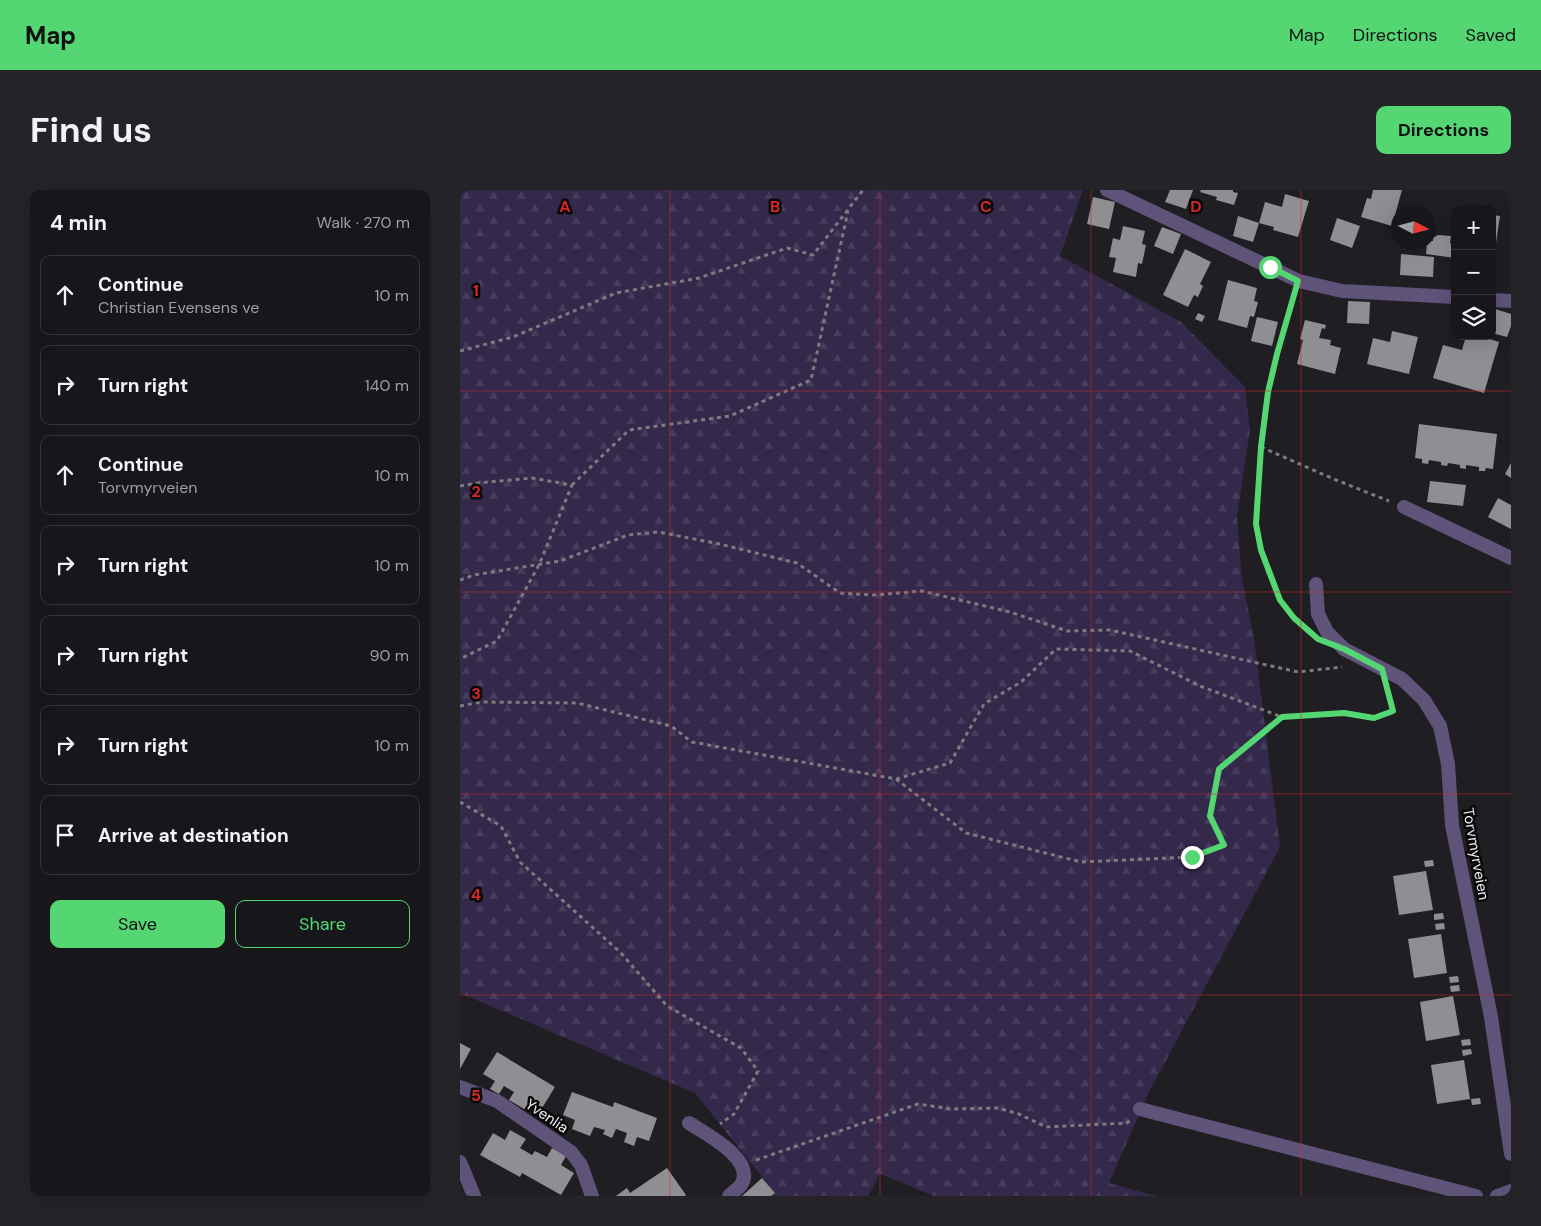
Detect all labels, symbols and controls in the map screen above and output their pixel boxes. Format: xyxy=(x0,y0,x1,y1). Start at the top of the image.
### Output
text: Map xyxy=(25,20,76,51)
text: Map xyxy=(1289,23,1325,47)
text: Directions xyxy=(1353,23,1438,47)
text: Saved xyxy=(1466,23,1516,47)
button: Directions xyxy=(1376,106,1511,154)
text: Find us xyxy=(30,107,152,153)
text: A xyxy=(559,196,571,217)
text: B xyxy=(770,196,780,217)
text: C xyxy=(980,196,992,217)
text: D xyxy=(1190,196,1202,217)
north arrow xyxy=(1391,205,1436,250)
map controls xyxy=(1451,205,1496,340)
button: + xyxy=(1451,205,1496,250)
text: 4 min xyxy=(50,209,107,237)
text: Walk · 270 m xyxy=(317,212,410,233)
button: − xyxy=(1451,250,1496,295)
route start xyxy=(1259,256,1282,279)
text: Continue xyxy=(98,272,184,297)
text: 1 xyxy=(473,280,479,301)
icon: ahead xyxy=(51,281,79,309)
text: 10 m xyxy=(375,285,409,306)
button: layers xyxy=(1451,295,1496,340)
text: Christian Evensens ve xyxy=(98,297,259,318)
icon: right xyxy=(51,371,79,399)
text: Turn right xyxy=(98,373,188,398)
text: 140 m xyxy=(365,375,409,396)
text: Continue xyxy=(98,452,184,477)
icon: ahead xyxy=(51,461,79,489)
text: 10 m xyxy=(375,465,409,486)
text: Torvmyrveien xyxy=(98,477,197,498)
text: 2 xyxy=(471,481,481,502)
icon: right xyxy=(51,551,79,579)
text: Turn right xyxy=(98,553,188,578)
text: 10 m xyxy=(375,555,409,576)
icon: right xyxy=(51,641,79,669)
text: Turn right xyxy=(98,643,188,668)
text: 90 m xyxy=(369,645,409,666)
text: 3 xyxy=(471,683,481,704)
icon: right xyxy=(51,731,79,759)
text: Turn right xyxy=(98,733,188,758)
text: 10 m xyxy=(375,735,409,756)
street label: Torvmyrveien xyxy=(1458,806,1494,902)
icon: arrive xyxy=(51,821,79,849)
text: Arrive at destination xyxy=(98,823,289,848)
route end xyxy=(1181,846,1204,869)
text: 4 xyxy=(471,884,481,905)
button: Save xyxy=(50,900,225,948)
button: Share xyxy=(235,900,410,948)
text: 5 xyxy=(471,1085,481,1106)
street label: Yvenlia xyxy=(522,1094,572,1138)

